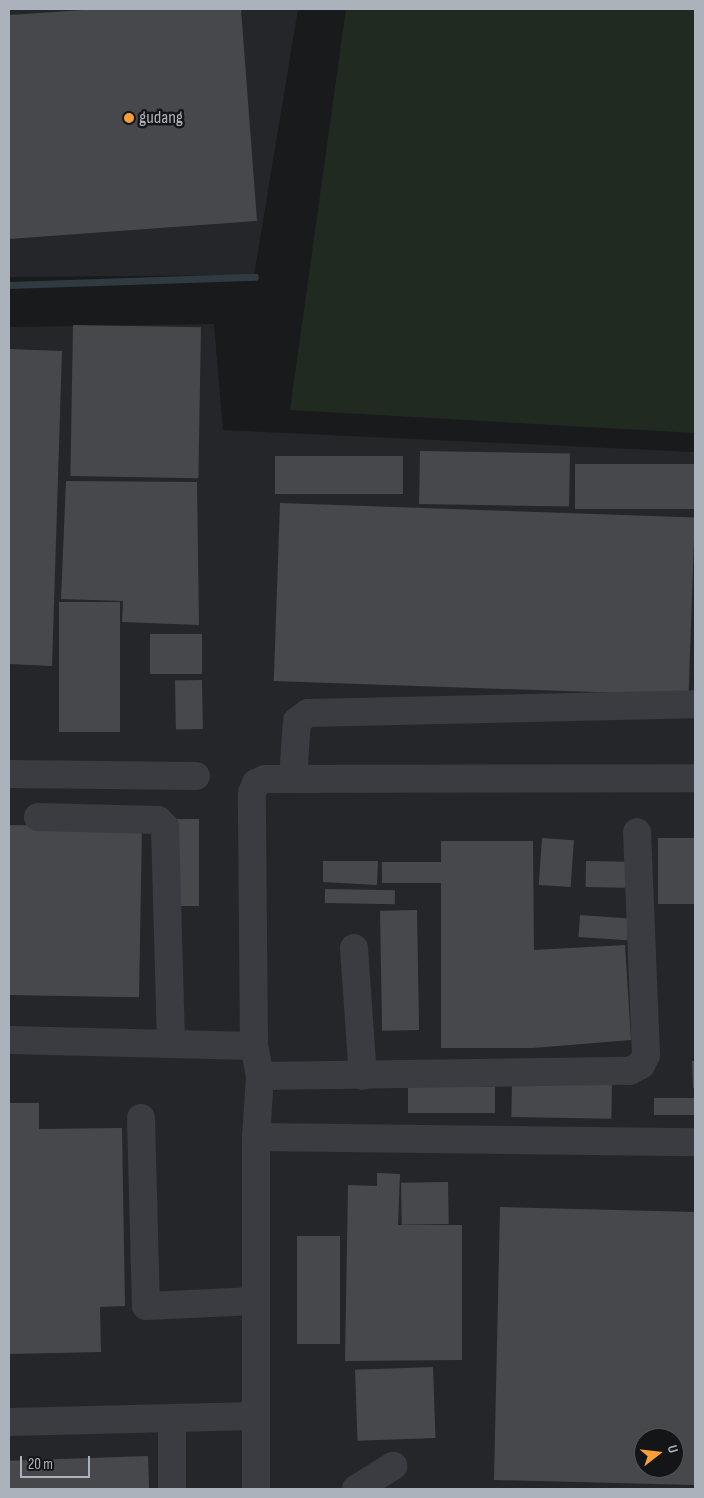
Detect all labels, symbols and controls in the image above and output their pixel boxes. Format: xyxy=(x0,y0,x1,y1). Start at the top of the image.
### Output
place label: gudang xyxy=(139,107,183,129)
marker: gudang xyxy=(123,112,135,124)
north arrow xyxy=(634,1428,684,1478)
text: U xyxy=(664,1443,682,1455)
scale bar xyxy=(22,1446,92,1478)
text: 20 m xyxy=(28,1455,53,1474)

